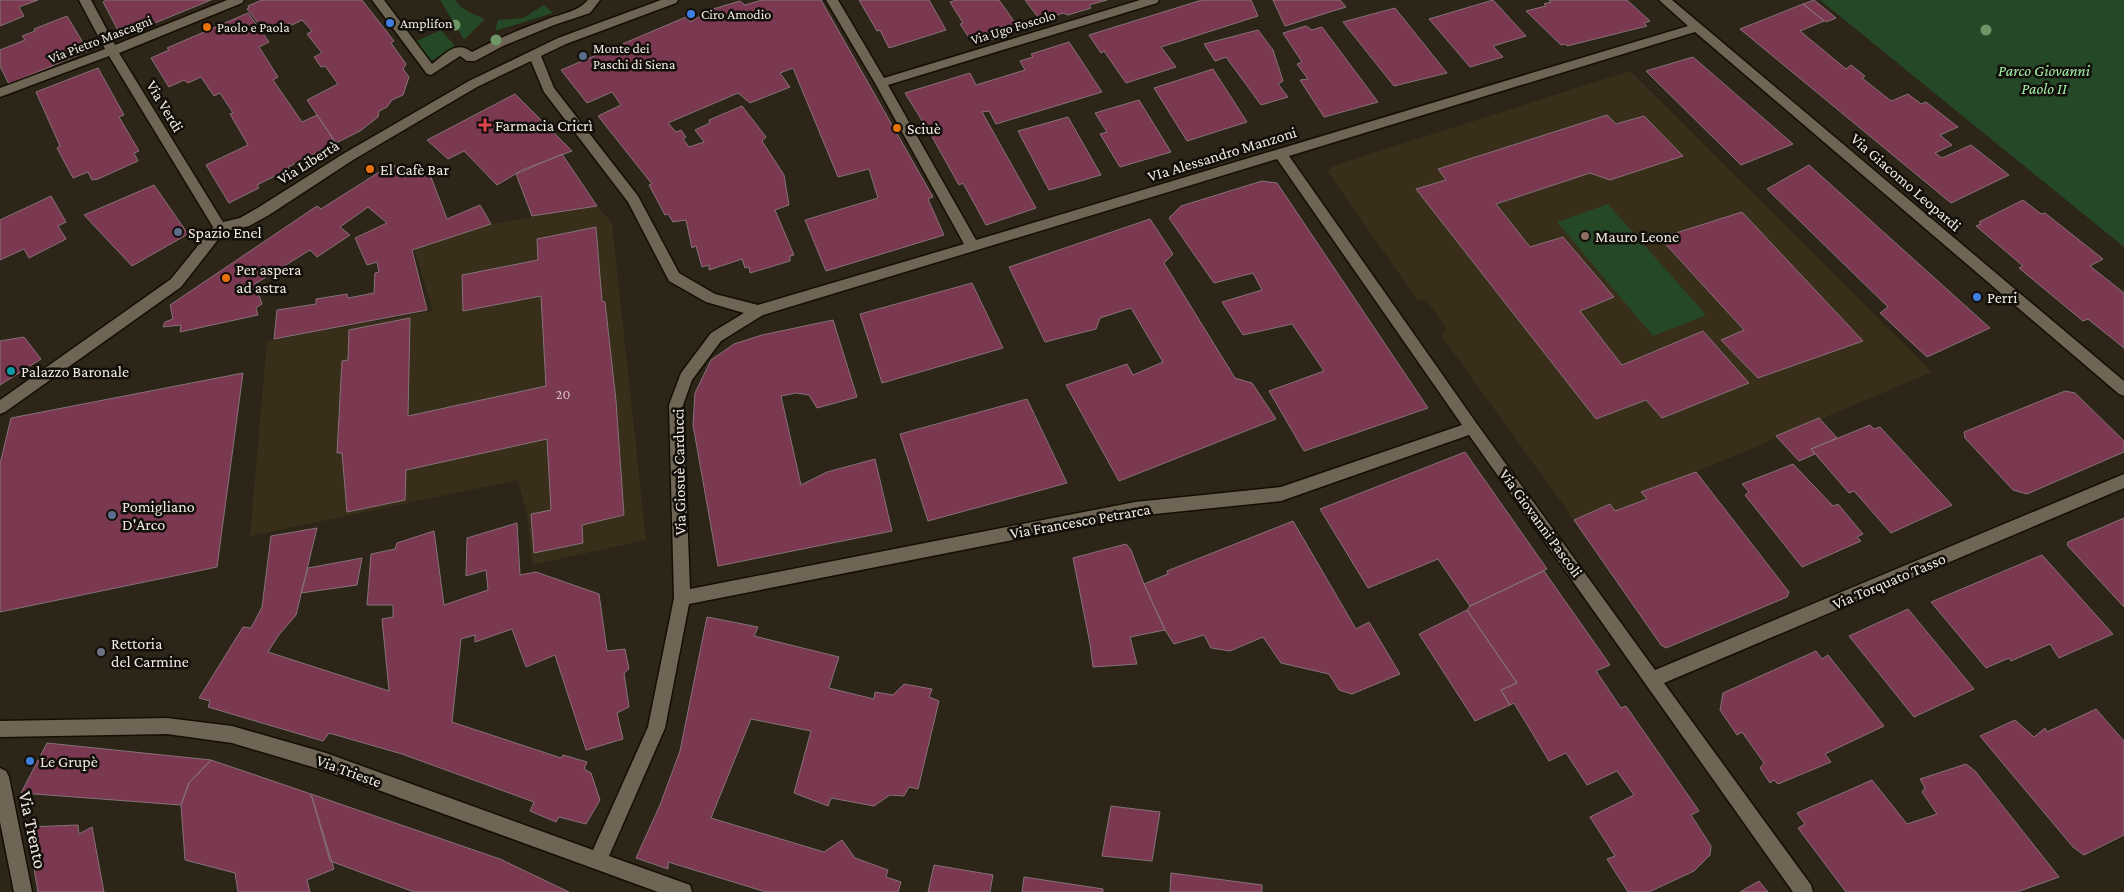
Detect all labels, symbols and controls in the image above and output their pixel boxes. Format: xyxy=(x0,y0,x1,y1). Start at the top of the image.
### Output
place label: Ciro Amodio xyxy=(701,6,771,22)
street label: Via Ugo Foscolo xyxy=(969,6,1057,48)
marker: Ciro Amodio xyxy=(685,8,697,20)
street label: Via Pietro Mascagni xyxy=(46,12,155,66)
place label: Amplifon xyxy=(400,15,453,31)
marker: Amplifon xyxy=(384,17,396,29)
place label: Paolo e Paola xyxy=(217,19,290,35)
marker: Paolo e Paola xyxy=(201,21,213,33)
place label: Monte dei Paschi di Siena xyxy=(593,40,676,72)
marker: Monte dei Paschi di Siena xyxy=(577,50,589,62)
park label: Parco Giovanni Paolo II xyxy=(1998,62,2091,97)
street label: Via Verdi xyxy=(143,77,187,135)
place label: Farmacia Cricrì xyxy=(495,117,593,134)
marker: Farmacia Cricrì xyxy=(479,119,491,131)
place label: Sciuè xyxy=(907,120,941,137)
marker: Sciuè xyxy=(891,122,903,134)
street label: VIa Alessandro Manzoni xyxy=(1146,123,1298,185)
street label: Via Giacomo Leopardi xyxy=(1847,130,1964,235)
street label: Via Libertà xyxy=(274,136,342,188)
place label: El Cafè Bar xyxy=(380,161,450,178)
marker: El Cafè Bar xyxy=(364,163,376,175)
place label: Spazio Enel xyxy=(188,224,262,242)
marker: Spazio Enel xyxy=(172,226,184,238)
place label: Mauro Leone xyxy=(1595,228,1679,245)
marker: Mauro Leone xyxy=(1579,230,1591,242)
place label: Per aspera ad astra xyxy=(236,261,302,296)
marker: Per aspera ad astra xyxy=(220,272,232,284)
place label: Perri xyxy=(1987,289,2017,306)
marker: Perri xyxy=(1971,291,1983,303)
place label: Palazzo Baronale xyxy=(21,363,129,380)
marker: Palazzo Baronale xyxy=(5,365,17,377)
house number: 20 xyxy=(556,386,570,402)
street label: Via Giosuè Carducci xyxy=(669,408,689,536)
street label: Via Giovanni Pascoli xyxy=(1496,466,1586,580)
place label: Pomigliano D'Arco xyxy=(122,498,195,533)
street label: Via Francesco Petrarca xyxy=(1008,500,1152,542)
marker: Pomigliano D'Arco xyxy=(106,509,118,521)
street label: Via Torquato Tasso xyxy=(1830,549,1949,613)
place label: Rettoria del Carmine xyxy=(111,635,189,670)
marker: Rettoria del Carmine xyxy=(95,646,107,658)
street label: Via Trieste xyxy=(314,751,384,791)
place label: Le Grupè xyxy=(40,753,98,771)
marker: Le Grupè xyxy=(24,755,36,767)
street label: Via Trento xyxy=(15,789,51,871)

